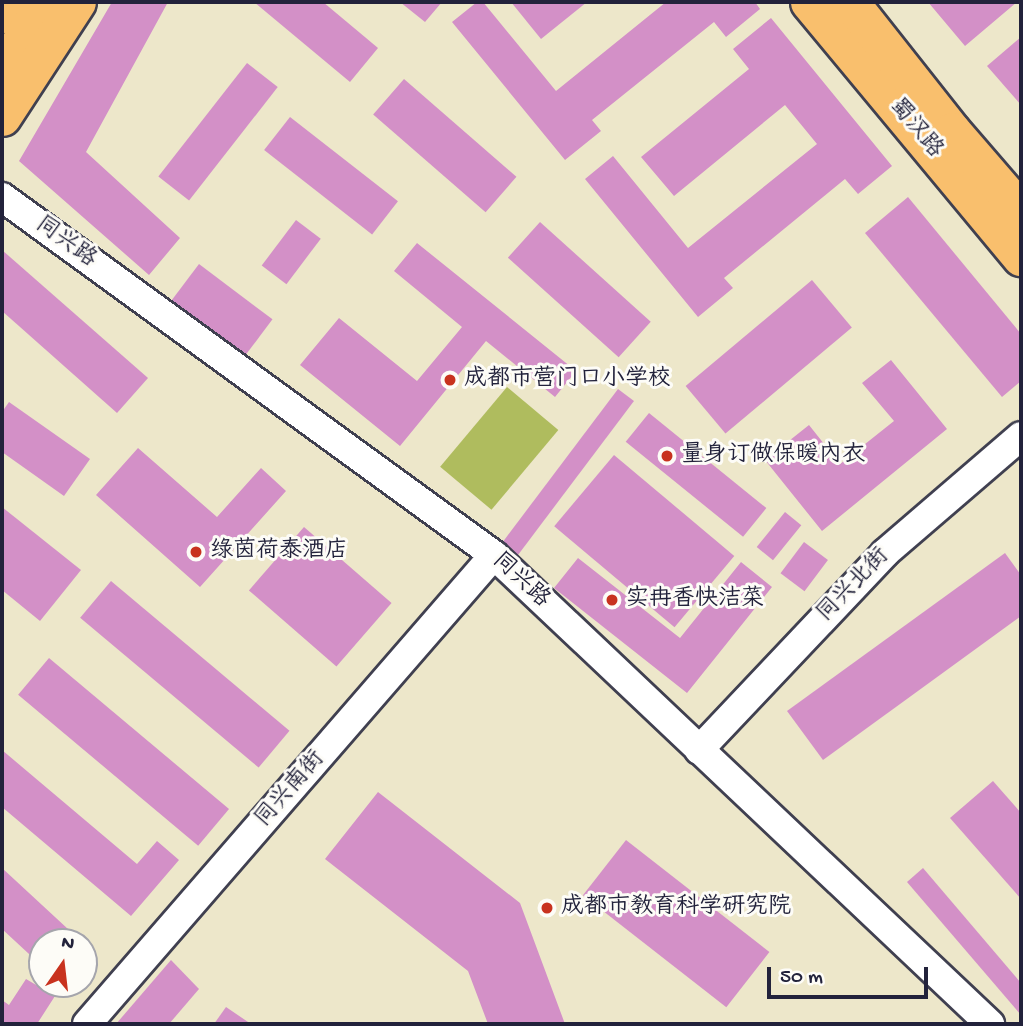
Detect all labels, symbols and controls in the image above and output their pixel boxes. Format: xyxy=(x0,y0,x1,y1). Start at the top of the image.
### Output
street label: 蜀汉路 xyxy=(882,94,948,164)
street label: 同兴路 xyxy=(29,212,101,274)
place label: 成都市营门口小学校 xyxy=(464,366,671,394)
marker: 成都市营门口小学校 xyxy=(442,372,458,388)
place label: 量身订做保暖内衣 xyxy=(681,442,865,470)
marker: 量身订做保暖内衣 xyxy=(659,448,675,464)
place label: 绿茵荷泰酒店 xyxy=(210,538,348,566)
street label: 同兴北街 xyxy=(812,543,896,629)
marker: 绿茵荷泰酒店 xyxy=(188,544,204,560)
street label: 同兴路 xyxy=(485,547,555,615)
place label: 实冉香快洁菜 xyxy=(626,586,764,614)
marker: 实冉香快洁菜 xyxy=(604,592,620,608)
street label: 同兴南街 xyxy=(250,746,332,834)
place label: 成都市教育科学研究院 xyxy=(561,894,791,922)
marker: 成都市教育科学研究院 xyxy=(539,900,555,916)
north arrow xyxy=(28,928,98,998)
text: N xyxy=(59,931,77,957)
scale bar xyxy=(771,953,932,997)
text: 50 m xyxy=(780,966,823,991)

